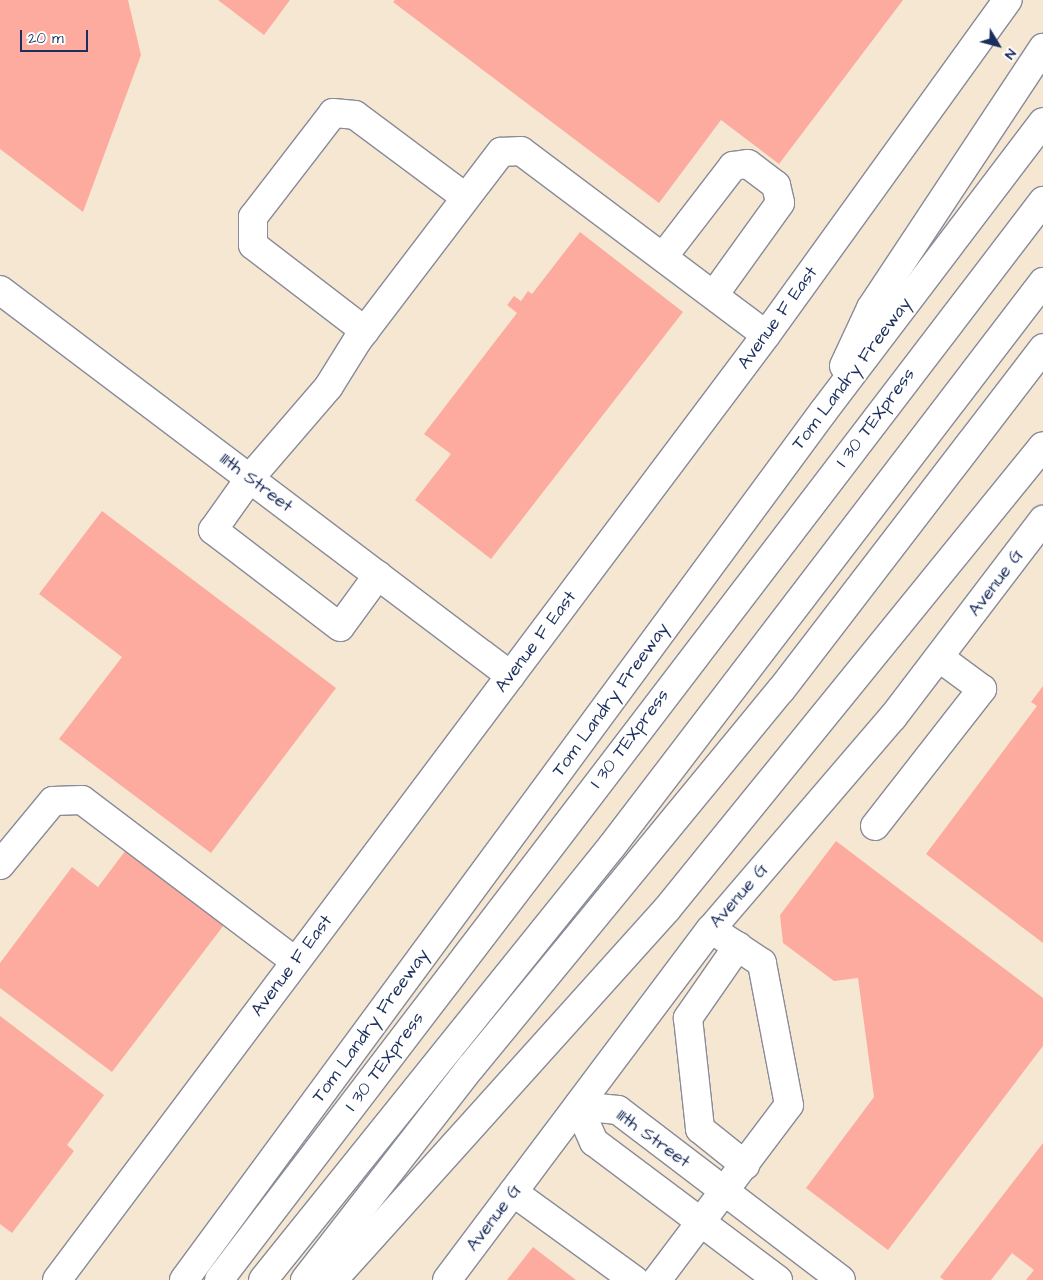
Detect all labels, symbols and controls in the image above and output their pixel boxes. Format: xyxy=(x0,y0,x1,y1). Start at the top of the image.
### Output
scale bar xyxy=(22,20,90,52)
north arrow xyxy=(973,20,1023,70)
text: 20 m xyxy=(28,28,64,49)
text: N xyxy=(999,45,1021,64)
street label: Avenue F East xyxy=(734,263,822,373)
street label: Tom Landry Freeway xyxy=(788,294,916,454)
street label: I 30 TEXpress xyxy=(832,364,920,472)
street label: 111th Street xyxy=(215,449,297,517)
street label: Avenue G xyxy=(964,545,1028,621)
street label: Avenue F East xyxy=(491,587,581,697)
street label: Tom Landry Freeway xyxy=(548,619,674,781)
street label: I 30 TEXpress xyxy=(586,685,674,793)
street label: Avenue G xyxy=(705,859,773,933)
street label: Avenue F East xyxy=(247,911,337,1021)
street label: Tom Landry Freeway xyxy=(308,945,434,1107)
street label: I 30 TEXpress xyxy=(341,1008,429,1116)
street label: 111th Street xyxy=(612,1105,694,1173)
street label: Avenue G xyxy=(462,1180,526,1256)

